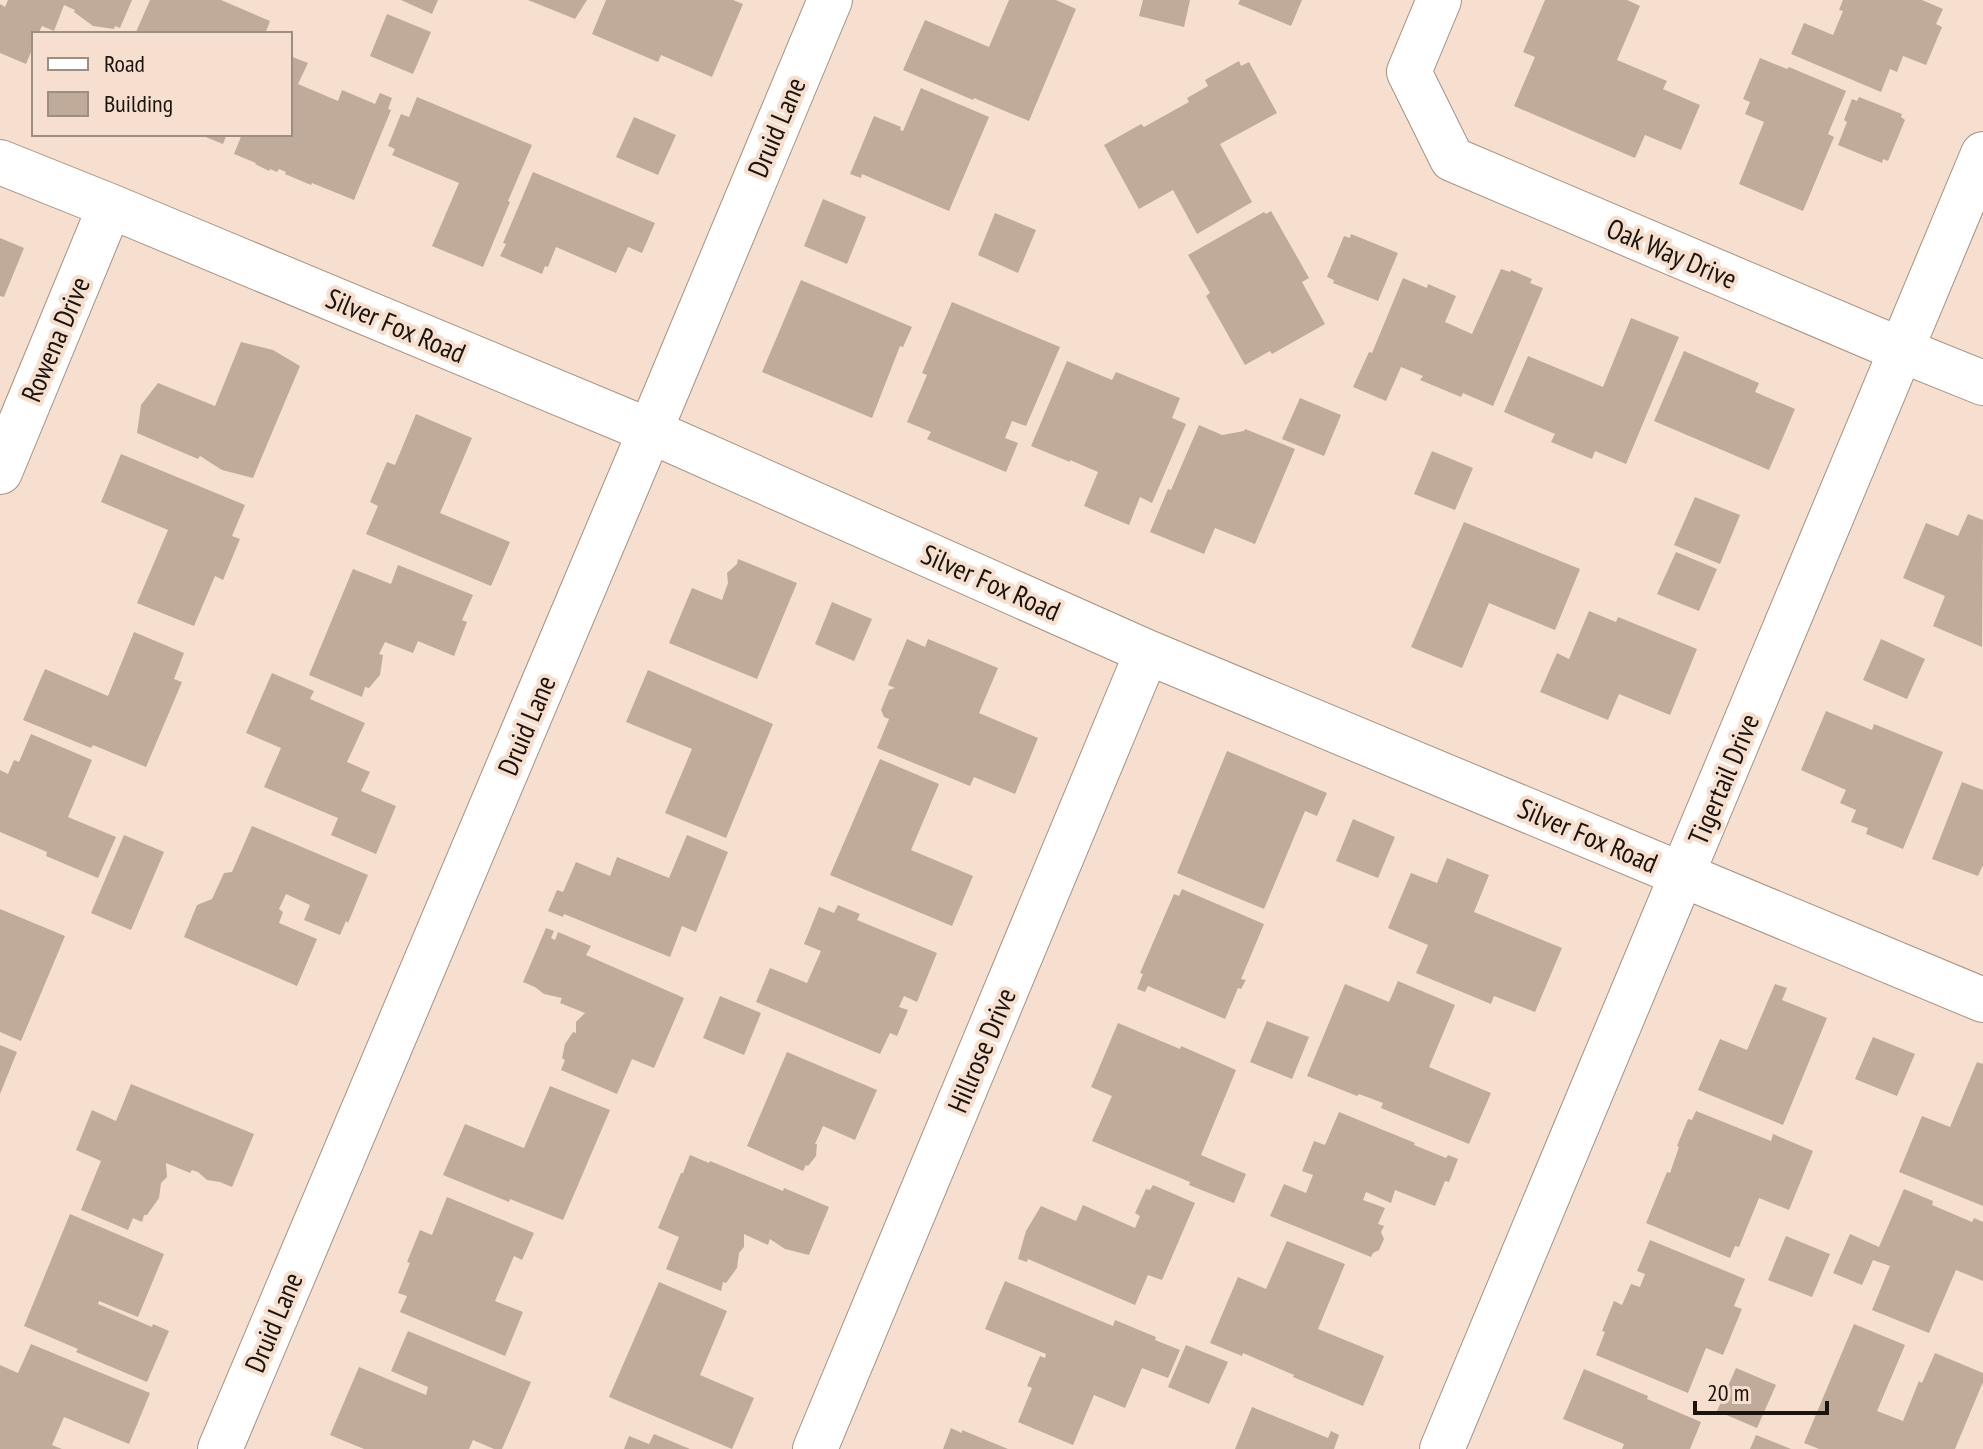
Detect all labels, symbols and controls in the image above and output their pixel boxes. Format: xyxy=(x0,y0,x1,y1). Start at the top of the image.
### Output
legend xyxy=(32,32,292,136)
text: Road xyxy=(104,48,145,79)
street label: Druid Lane xyxy=(738,71,814,183)
text: Building xyxy=(104,88,173,119)
street label: Oak Way Drive xyxy=(1601,209,1743,297)
street label: Rowena Drive xyxy=(12,271,98,407)
street label: Silver Fox Road xyxy=(321,279,471,371)
street label: Silver Fox Road xyxy=(916,535,1066,629)
street label: Druid Lane xyxy=(488,669,564,781)
street label: Tigertail Drive xyxy=(1679,708,1767,850)
street label: Silver Fox Road xyxy=(1513,789,1663,881)
street label: Hillrose Drive xyxy=(938,982,1024,1118)
street label: Druid Lane xyxy=(235,1266,311,1378)
scale bar xyxy=(1695,1365,1827,1415)
text: 20 m xyxy=(1707,1377,1749,1408)

